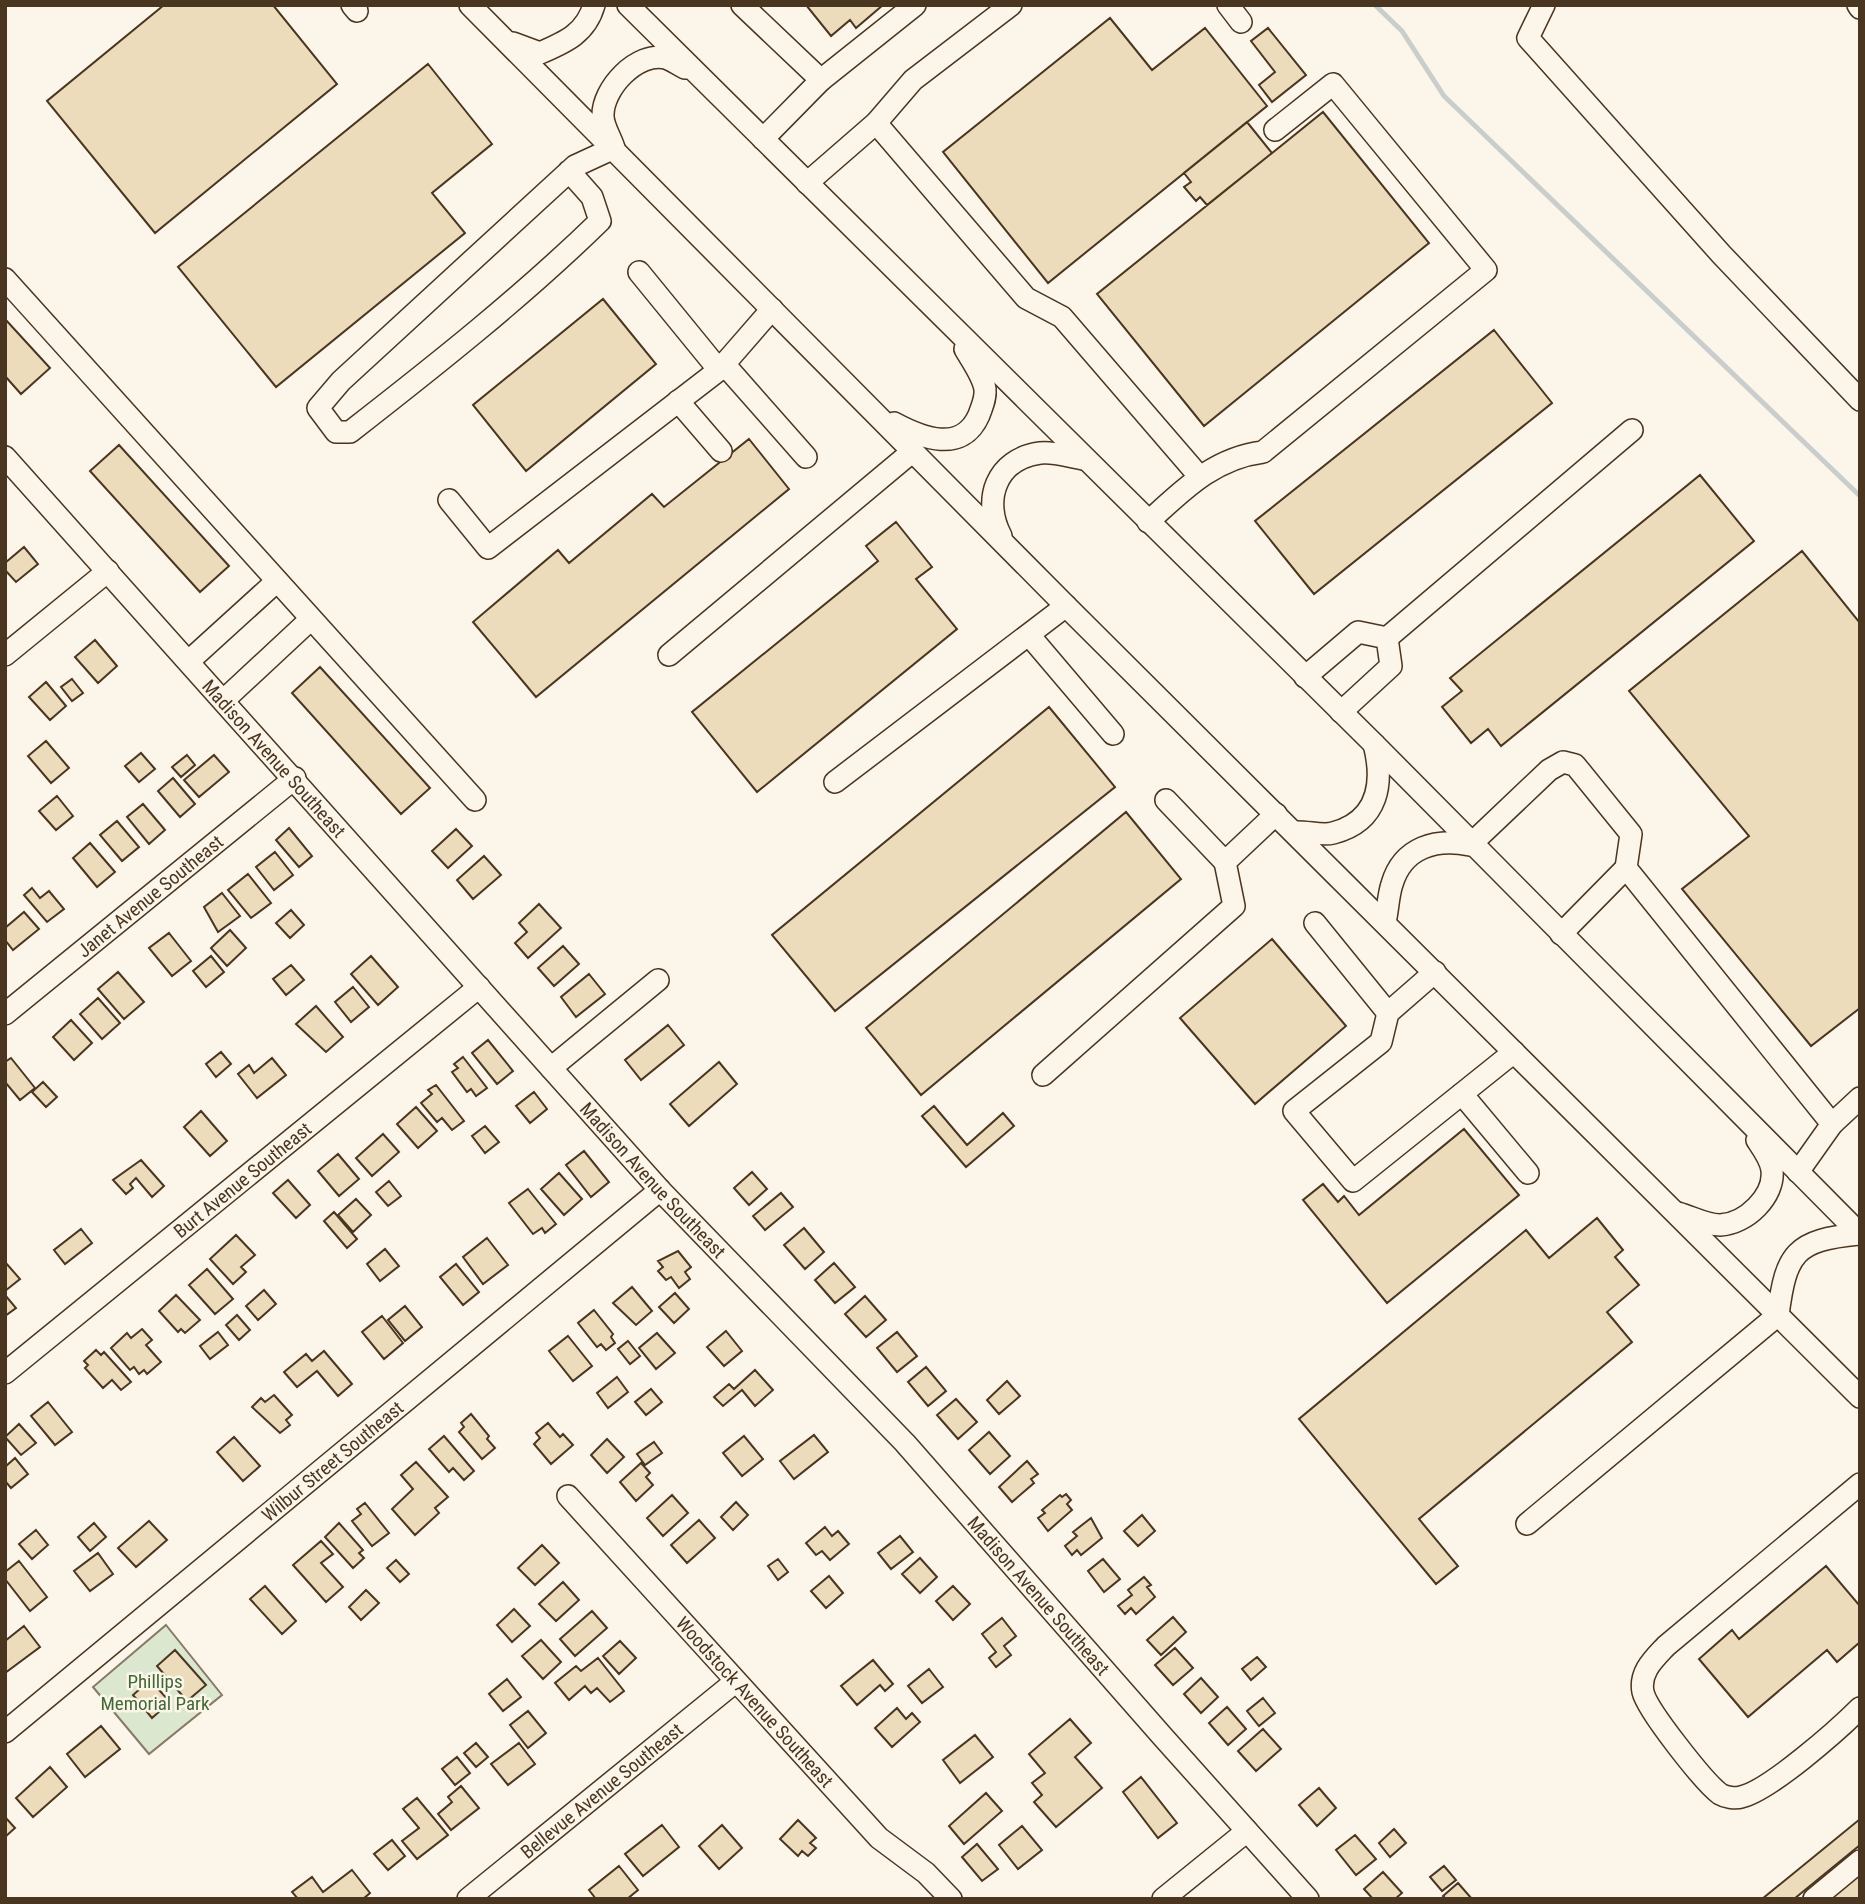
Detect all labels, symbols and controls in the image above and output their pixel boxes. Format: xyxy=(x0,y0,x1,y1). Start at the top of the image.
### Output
street label: Madison Avenue Southeast xyxy=(198,675,351,842)
street label: Janet Avenue Southeast xyxy=(73,830,228,962)
street label: Madison Avenue Southeast xyxy=(575,1097,731,1263)
street label: Burt Avenue Southeast xyxy=(169,1117,316,1243)
street label: Wilbur Street Southeast xyxy=(257,1396,408,1526)
street label: Madison Avenue Southeast xyxy=(963,1511,1115,1680)
street label: Woodstock Avenue Southeast xyxy=(672,1611,839,1792)
park label: Phillips Memorial Park xyxy=(101,1670,210,1715)
street label: Bellevue Avenue Southeast xyxy=(516,1718,687,1863)

